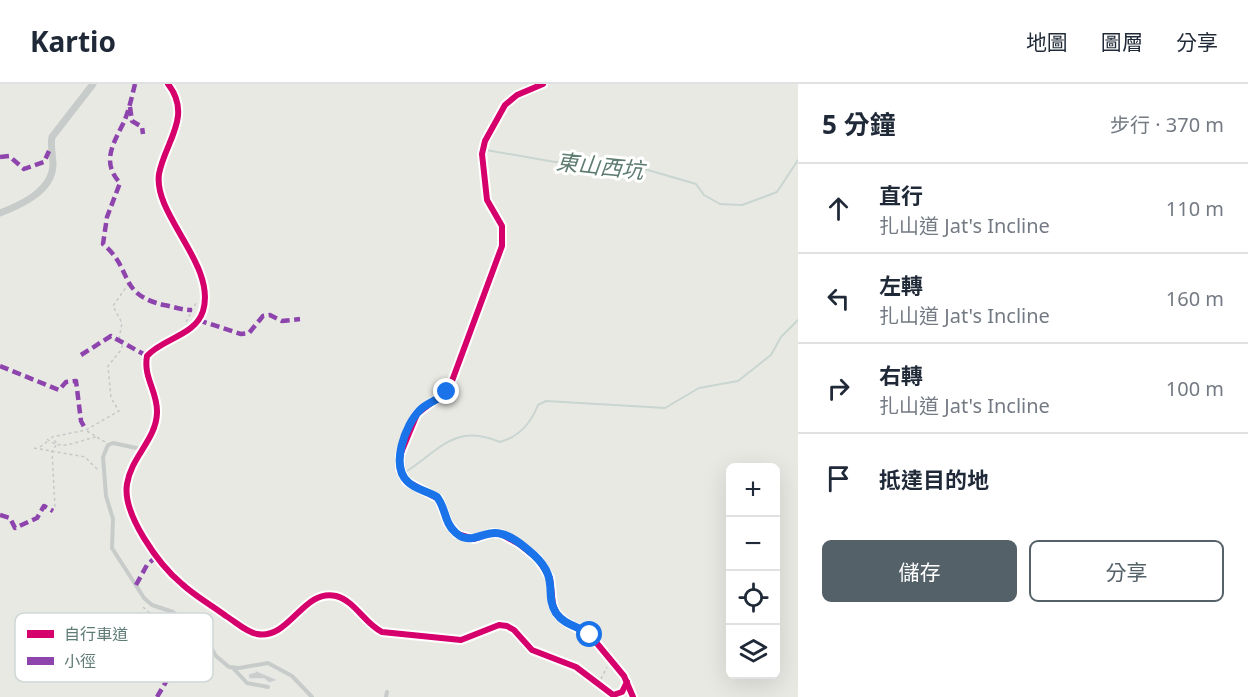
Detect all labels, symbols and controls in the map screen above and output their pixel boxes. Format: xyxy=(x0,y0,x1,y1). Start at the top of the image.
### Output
text: Kartio xyxy=(30,22,116,60)
text: 地圖 xyxy=(1026,28,1068,56)
text: 圖層 xyxy=(1101,28,1143,56)
text: 分享 xyxy=(1176,28,1218,56)
text: 5 分鐘 xyxy=(822,106,896,142)
text: 步行 · 370 m xyxy=(1110,111,1224,138)
water label: 東山西坑 xyxy=(555,145,648,185)
text: 直行 xyxy=(879,180,923,210)
icon: ahead xyxy=(822,192,855,225)
text: 110 m xyxy=(1166,195,1224,222)
text: 扎山道 Jat's Incline xyxy=(879,212,1050,239)
text: 左轉 xyxy=(879,270,923,300)
icon: left xyxy=(822,282,855,315)
text: 160 m xyxy=(1166,285,1224,312)
text: 扎山道 Jat's Incline xyxy=(879,302,1050,329)
text: 右轉 xyxy=(879,360,923,390)
icon: right xyxy=(822,372,855,405)
text: 100 m xyxy=(1166,375,1224,402)
route end xyxy=(433,378,459,404)
text: 扎山道 Jat's Incline xyxy=(879,392,1050,419)
icon: arrive xyxy=(822,462,855,495)
map controls xyxy=(726,463,780,679)
button: + xyxy=(726,463,780,517)
text: 抵達目的地 xyxy=(879,464,989,494)
button: − xyxy=(726,517,780,571)
button: 儲存 xyxy=(822,540,1017,602)
button: 分享 xyxy=(1029,540,1224,602)
button: locate xyxy=(726,571,780,625)
legend xyxy=(15,613,213,682)
route start xyxy=(576,621,602,647)
text: 自行車道 xyxy=(64,623,128,645)
button: layers xyxy=(726,625,780,679)
text: 小徑 xyxy=(64,650,96,672)

